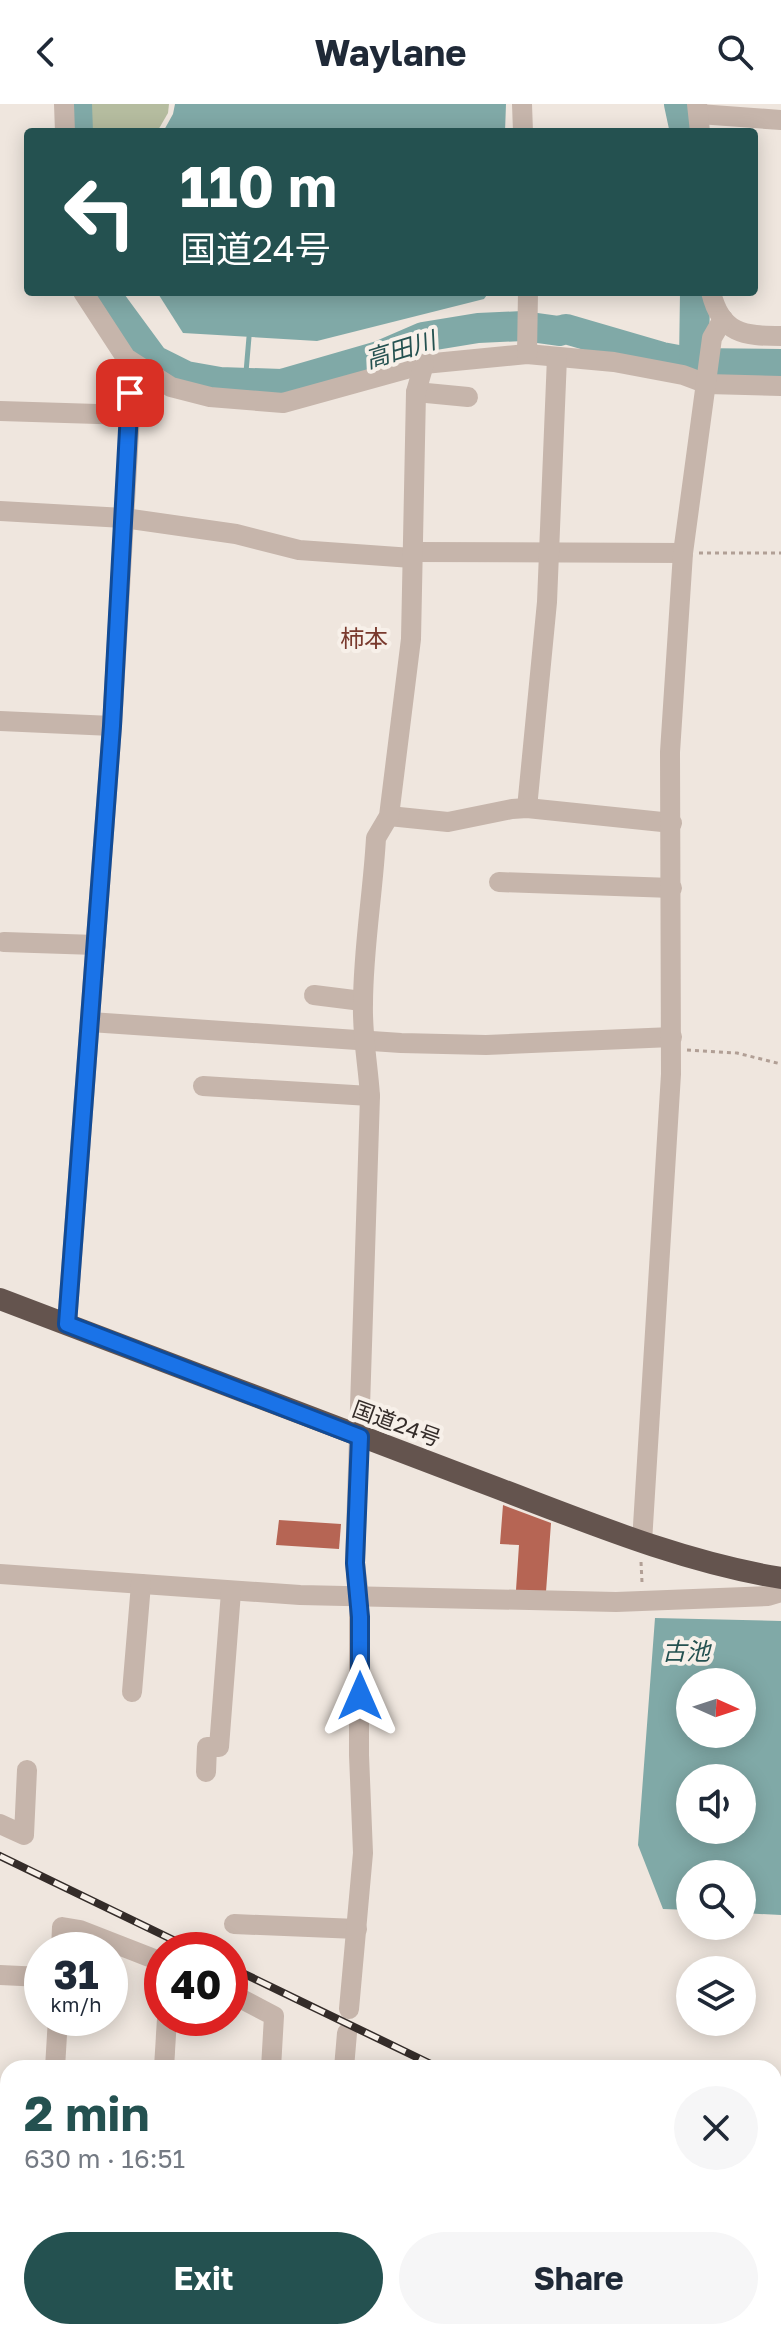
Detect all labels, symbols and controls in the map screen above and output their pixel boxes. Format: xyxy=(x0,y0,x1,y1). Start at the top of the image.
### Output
icon: back xyxy=(24,30,68,74)
icon: search xyxy=(713,30,757,74)
text: Waylane xyxy=(314,31,467,74)
text: 110 m xyxy=(180,152,337,219)
icon: left xyxy=(48,160,152,264)
text: 国道24号 xyxy=(180,227,331,270)
water label: 高田川 xyxy=(361,324,442,373)
pin xyxy=(96,359,164,427)
icon: arrive xyxy=(108,371,152,415)
district label: 柿本 xyxy=(340,623,388,652)
street label: 国道24号 xyxy=(349,1395,445,1451)
water label: 古池 xyxy=(662,1636,712,1665)
position arrow xyxy=(318,1654,402,1738)
north arrow xyxy=(676,1668,756,1748)
map controls xyxy=(676,1668,756,2036)
button: sound xyxy=(676,1764,756,1844)
button: search xyxy=(676,1860,756,1940)
speed limit sign: 40 xyxy=(144,1932,248,2036)
text: 31 xyxy=(54,1950,99,1998)
button: layers xyxy=(676,1956,756,2036)
text: km/h xyxy=(51,1992,101,2016)
text: 2 min xyxy=(24,2084,149,2142)
button: close xyxy=(674,2086,758,2170)
text: 630 m · 16:51 xyxy=(24,2143,185,2174)
button: Exit xyxy=(24,2232,383,2324)
button: Share xyxy=(399,2232,758,2324)

